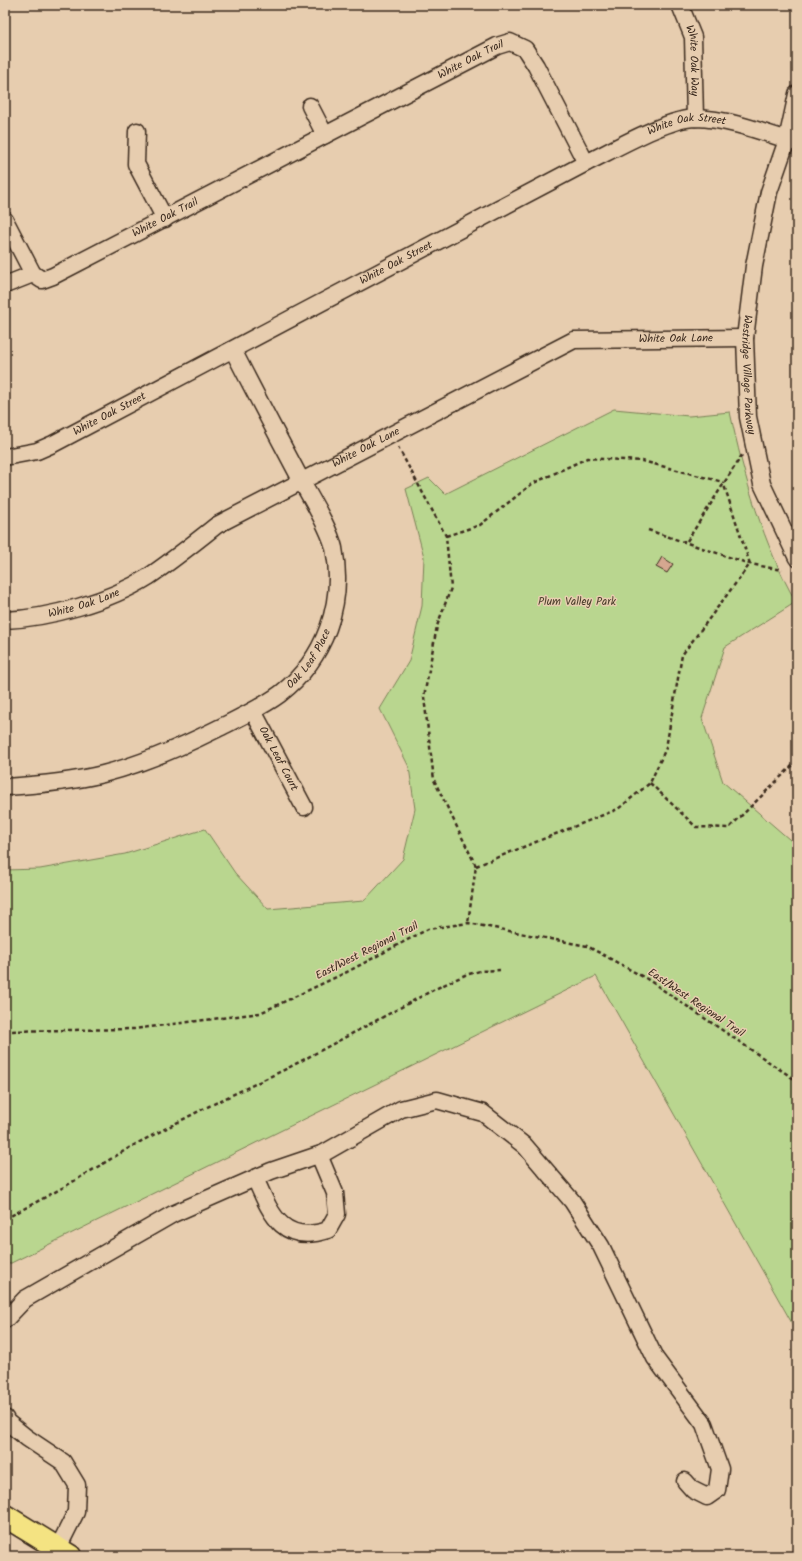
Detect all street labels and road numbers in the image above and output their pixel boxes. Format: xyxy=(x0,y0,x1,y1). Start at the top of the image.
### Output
street label: White Oak Way xyxy=(680,22,703,97)
street label: White Oak Trail xyxy=(434,35,506,84)
street label: White Oak Street xyxy=(645,109,728,140)
street label: White Oak Trail xyxy=(129,193,202,242)
street label: White Oak Street xyxy=(357,236,437,290)
street label: Westridge Village Parkway xyxy=(736,314,761,437)
street label: White Oak Lane xyxy=(639,329,713,348)
street label: White Oak Street xyxy=(70,387,150,441)
street label: White Oak Lane xyxy=(329,423,403,473)
street label: White Oak Lane xyxy=(46,584,123,623)
street label: Oak Leaf Place xyxy=(282,626,336,693)
street label: Oak Leaf Court xyxy=(254,723,303,795)
street label: East/West Regional Trail xyxy=(312,917,422,985)
street label: East/West Regional Trail xyxy=(644,964,748,1042)

